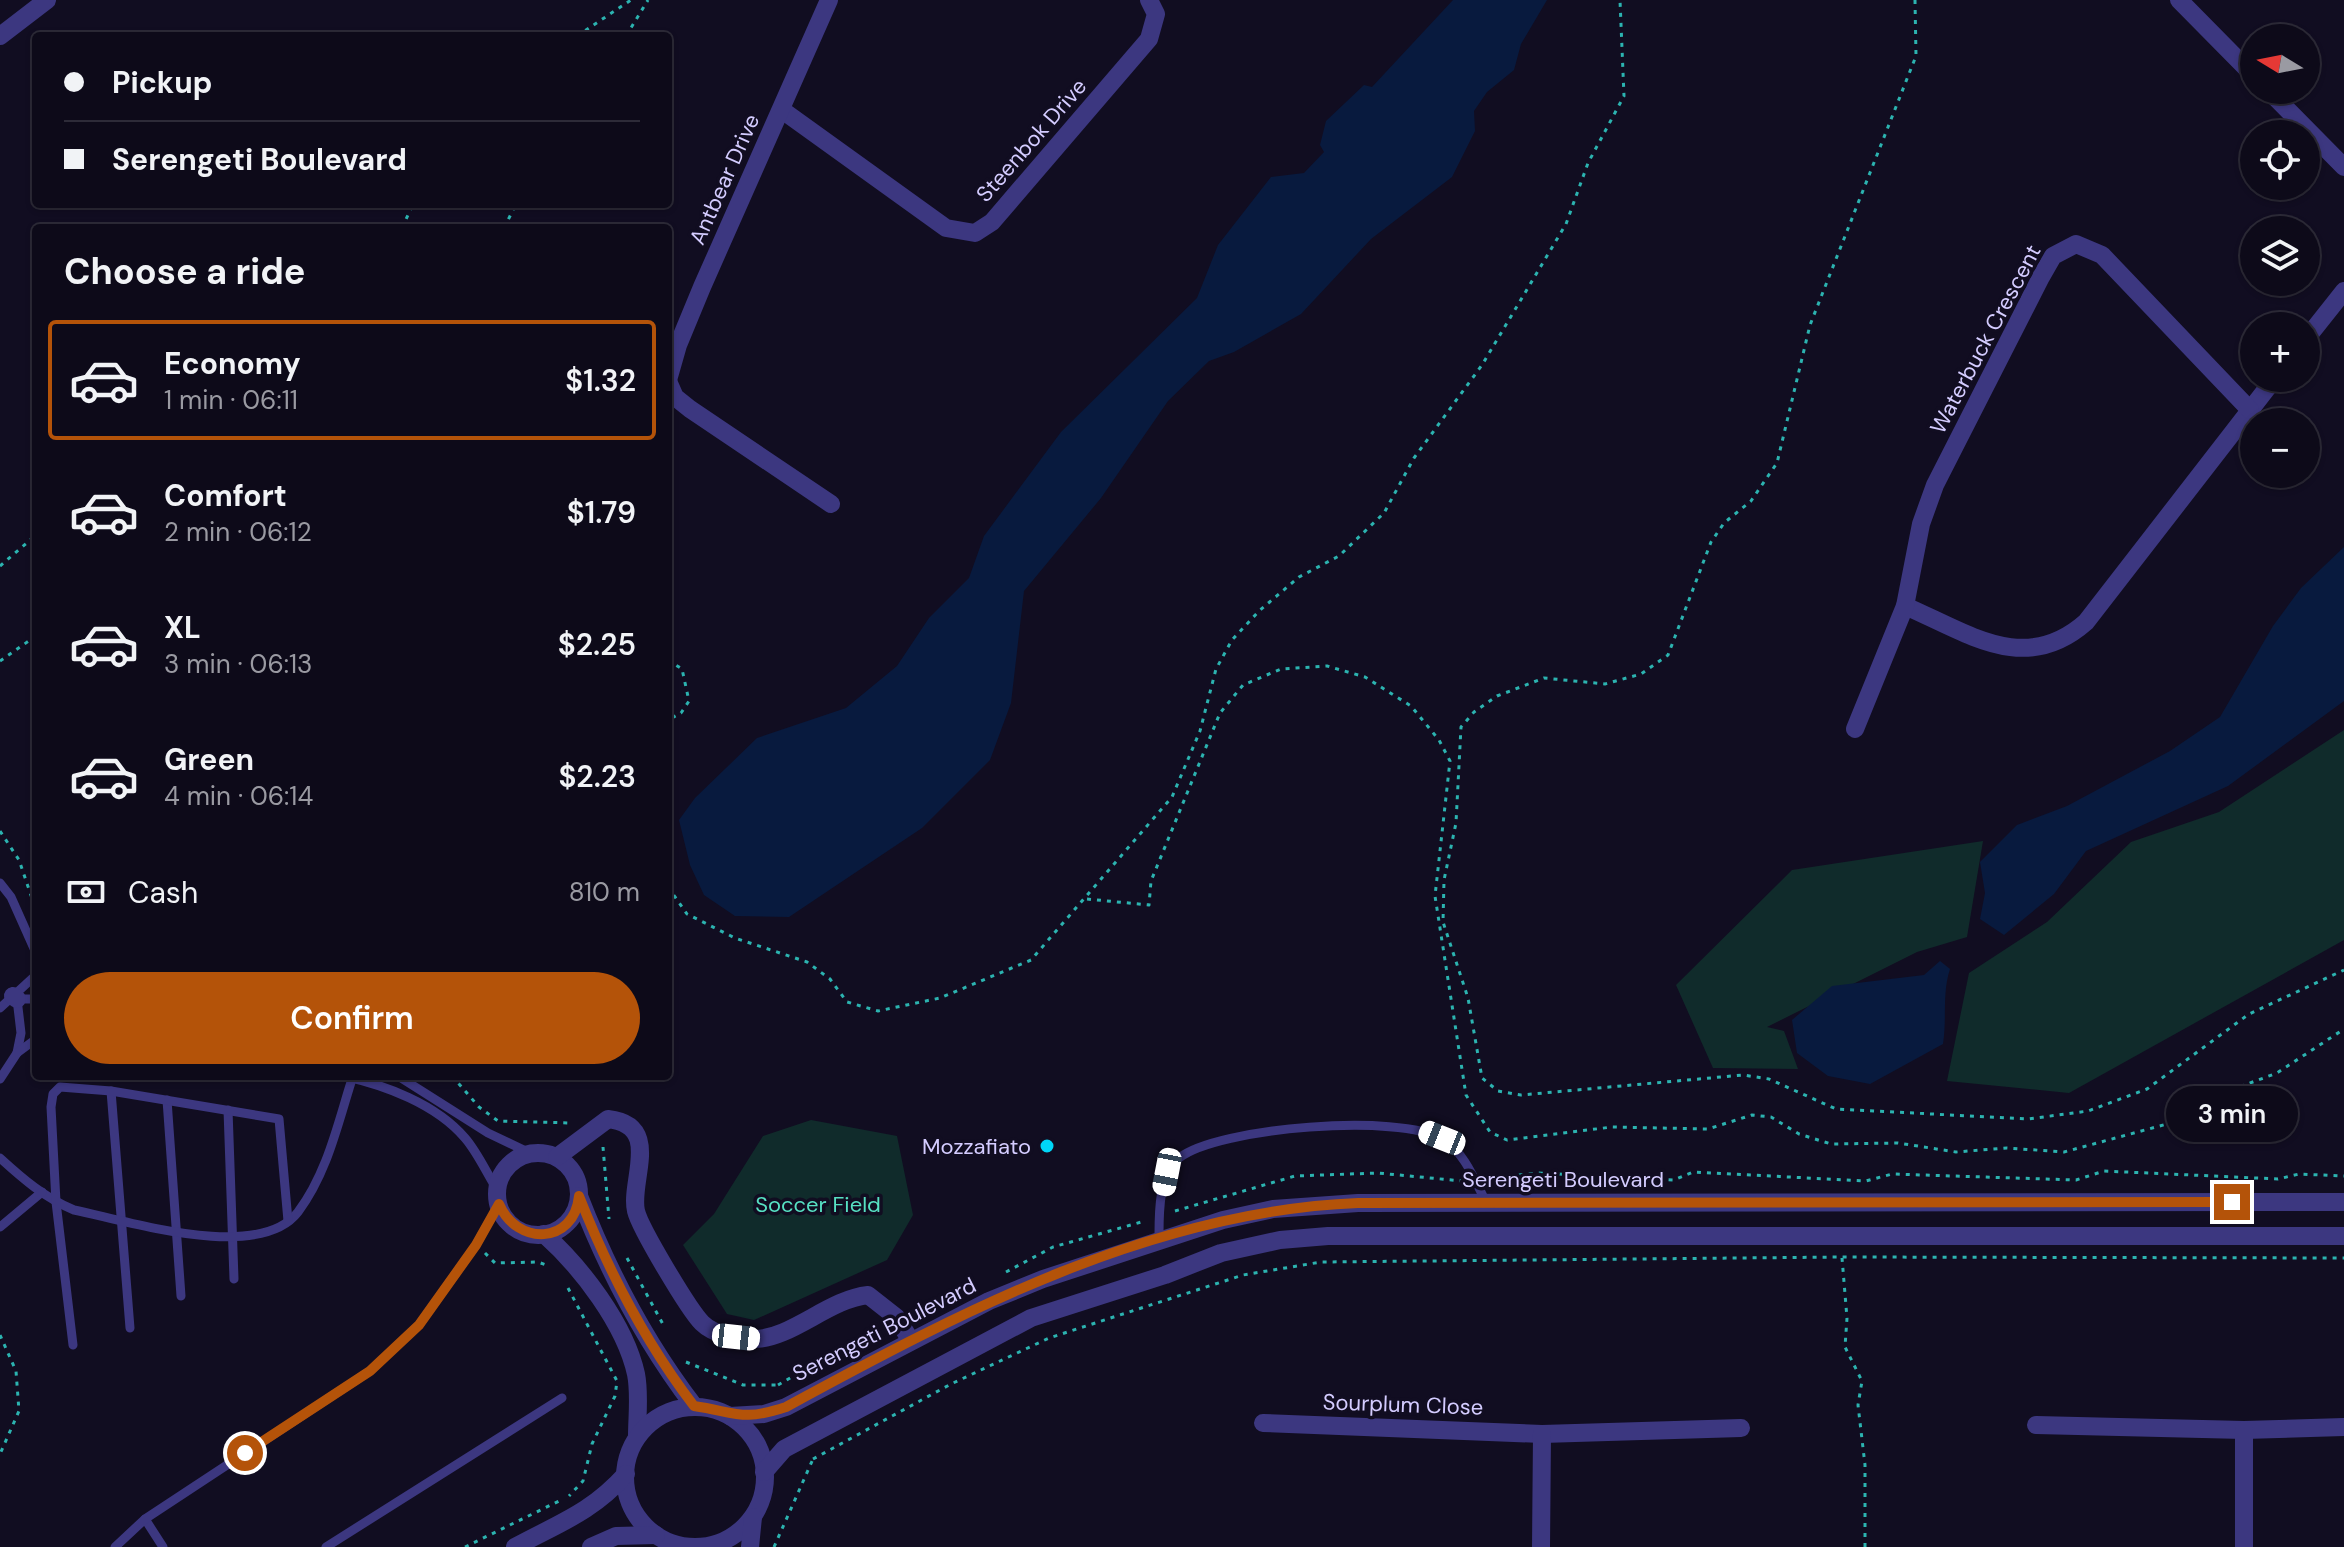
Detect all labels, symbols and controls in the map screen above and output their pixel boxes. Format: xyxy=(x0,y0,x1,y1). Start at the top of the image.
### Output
north arrow xyxy=(2240,24,2320,104)
map controls xyxy=(2240,24,2320,488)
text: Pickup xyxy=(112,63,212,102)
street label: Steenbok Drive xyxy=(970,72,1093,208)
street label: Antbear Drive xyxy=(683,109,766,249)
button: locate xyxy=(2240,120,2320,200)
text: Serengeti Boulevard xyxy=(112,140,407,179)
button: layers xyxy=(2240,216,2320,296)
street label: Waterbuck Crescent xyxy=(1923,240,2048,439)
text: Choose a ride xyxy=(64,248,305,295)
button: + xyxy=(2240,312,2320,392)
icon: car xyxy=(68,344,140,416)
text: Economy xyxy=(164,344,301,383)
text: $1.32 xyxy=(565,361,636,400)
text: 1 min · 06:11 xyxy=(164,383,298,417)
button: − xyxy=(2240,408,2320,488)
icon: car xyxy=(68,476,140,548)
text: Comfort xyxy=(164,476,287,515)
text: $1.79 xyxy=(567,493,636,532)
text: 2 min · 06:12 xyxy=(164,515,312,549)
icon: car xyxy=(68,608,140,680)
text: XL xyxy=(164,608,201,647)
text: $2.25 xyxy=(558,625,636,664)
text: 3 min · 06:13 xyxy=(164,647,312,681)
icon: car xyxy=(68,740,140,812)
text: Green xyxy=(164,740,254,779)
text: $2.23 xyxy=(558,757,636,796)
text: 4 min · 06:14 xyxy=(164,779,313,813)
icon: cash xyxy=(64,870,108,914)
text: Cash xyxy=(128,873,198,912)
text: 810 m xyxy=(569,875,640,909)
button: Confirm xyxy=(64,972,640,1064)
callout: 3 min xyxy=(2166,1086,2298,1142)
text: 3 min xyxy=(2198,1097,2266,1131)
car xyxy=(1415,1118,1469,1158)
place label: Mozzafiato xyxy=(922,1132,1031,1161)
marker: Mozzafiato xyxy=(1038,1137,1056,1155)
car xyxy=(1151,1146,1183,1198)
street label: Serengeti Boulevard xyxy=(1462,1165,1664,1194)
route end xyxy=(2214,1184,2250,1220)
park label: Soccer Field xyxy=(755,1190,881,1219)
street label: Serengeti Boulevard xyxy=(788,1271,981,1388)
car xyxy=(711,1323,761,1351)
street label: Sourplum Close xyxy=(1322,1387,1484,1422)
route start xyxy=(227,1435,263,1471)

